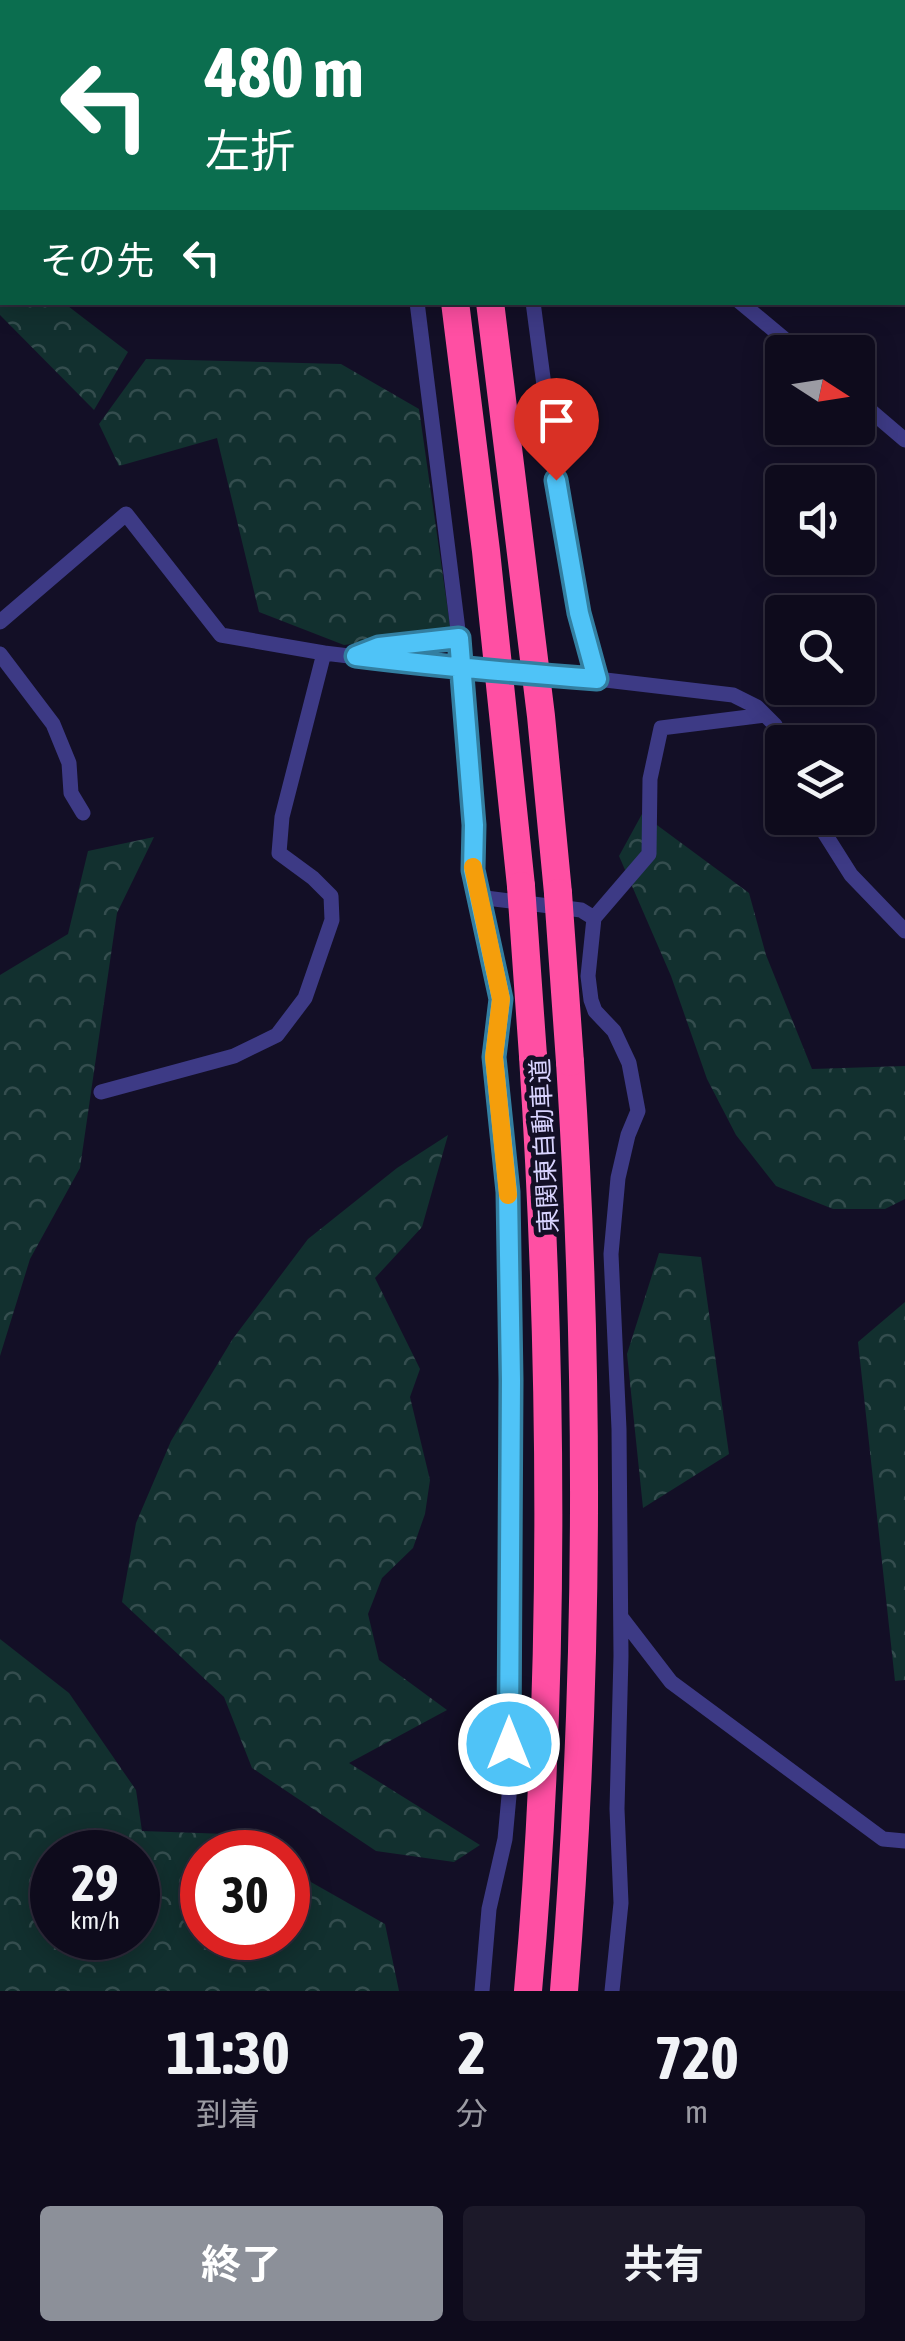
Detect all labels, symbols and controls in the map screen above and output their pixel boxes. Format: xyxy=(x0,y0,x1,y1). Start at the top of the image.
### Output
text: 480 m xyxy=(205,32,364,112)
icon: left xyxy=(40,40,170,170)
text: 左折 xyxy=(205,125,295,177)
icon: left xyxy=(174,230,229,285)
text: その先 xyxy=(40,239,154,282)
north arrow xyxy=(765,335,875,445)
map controls xyxy=(765,335,875,835)
pin xyxy=(514,378,599,481)
icon: arrive xyxy=(529,393,584,448)
button: sound xyxy=(765,465,875,575)
button: search xyxy=(765,595,875,705)
button: layers xyxy=(765,725,875,835)
street label: 東関東自動車道 xyxy=(525,1058,563,1234)
position arrow xyxy=(457,1692,561,1796)
speed limit sign: 30 xyxy=(180,1830,310,1960)
text: 29 xyxy=(71,1854,118,1912)
text: km/h xyxy=(70,1906,120,1934)
text: 11:30 xyxy=(166,2018,290,2087)
text: 2 xyxy=(458,2018,486,2087)
text: 720 xyxy=(654,2023,739,2092)
text: m xyxy=(685,2093,708,2130)
text: 到着 xyxy=(196,2095,260,2132)
text: 分 xyxy=(456,2095,488,2132)
button: 終了 xyxy=(40,2206,443,2321)
button: 共有 xyxy=(463,2206,865,2321)

